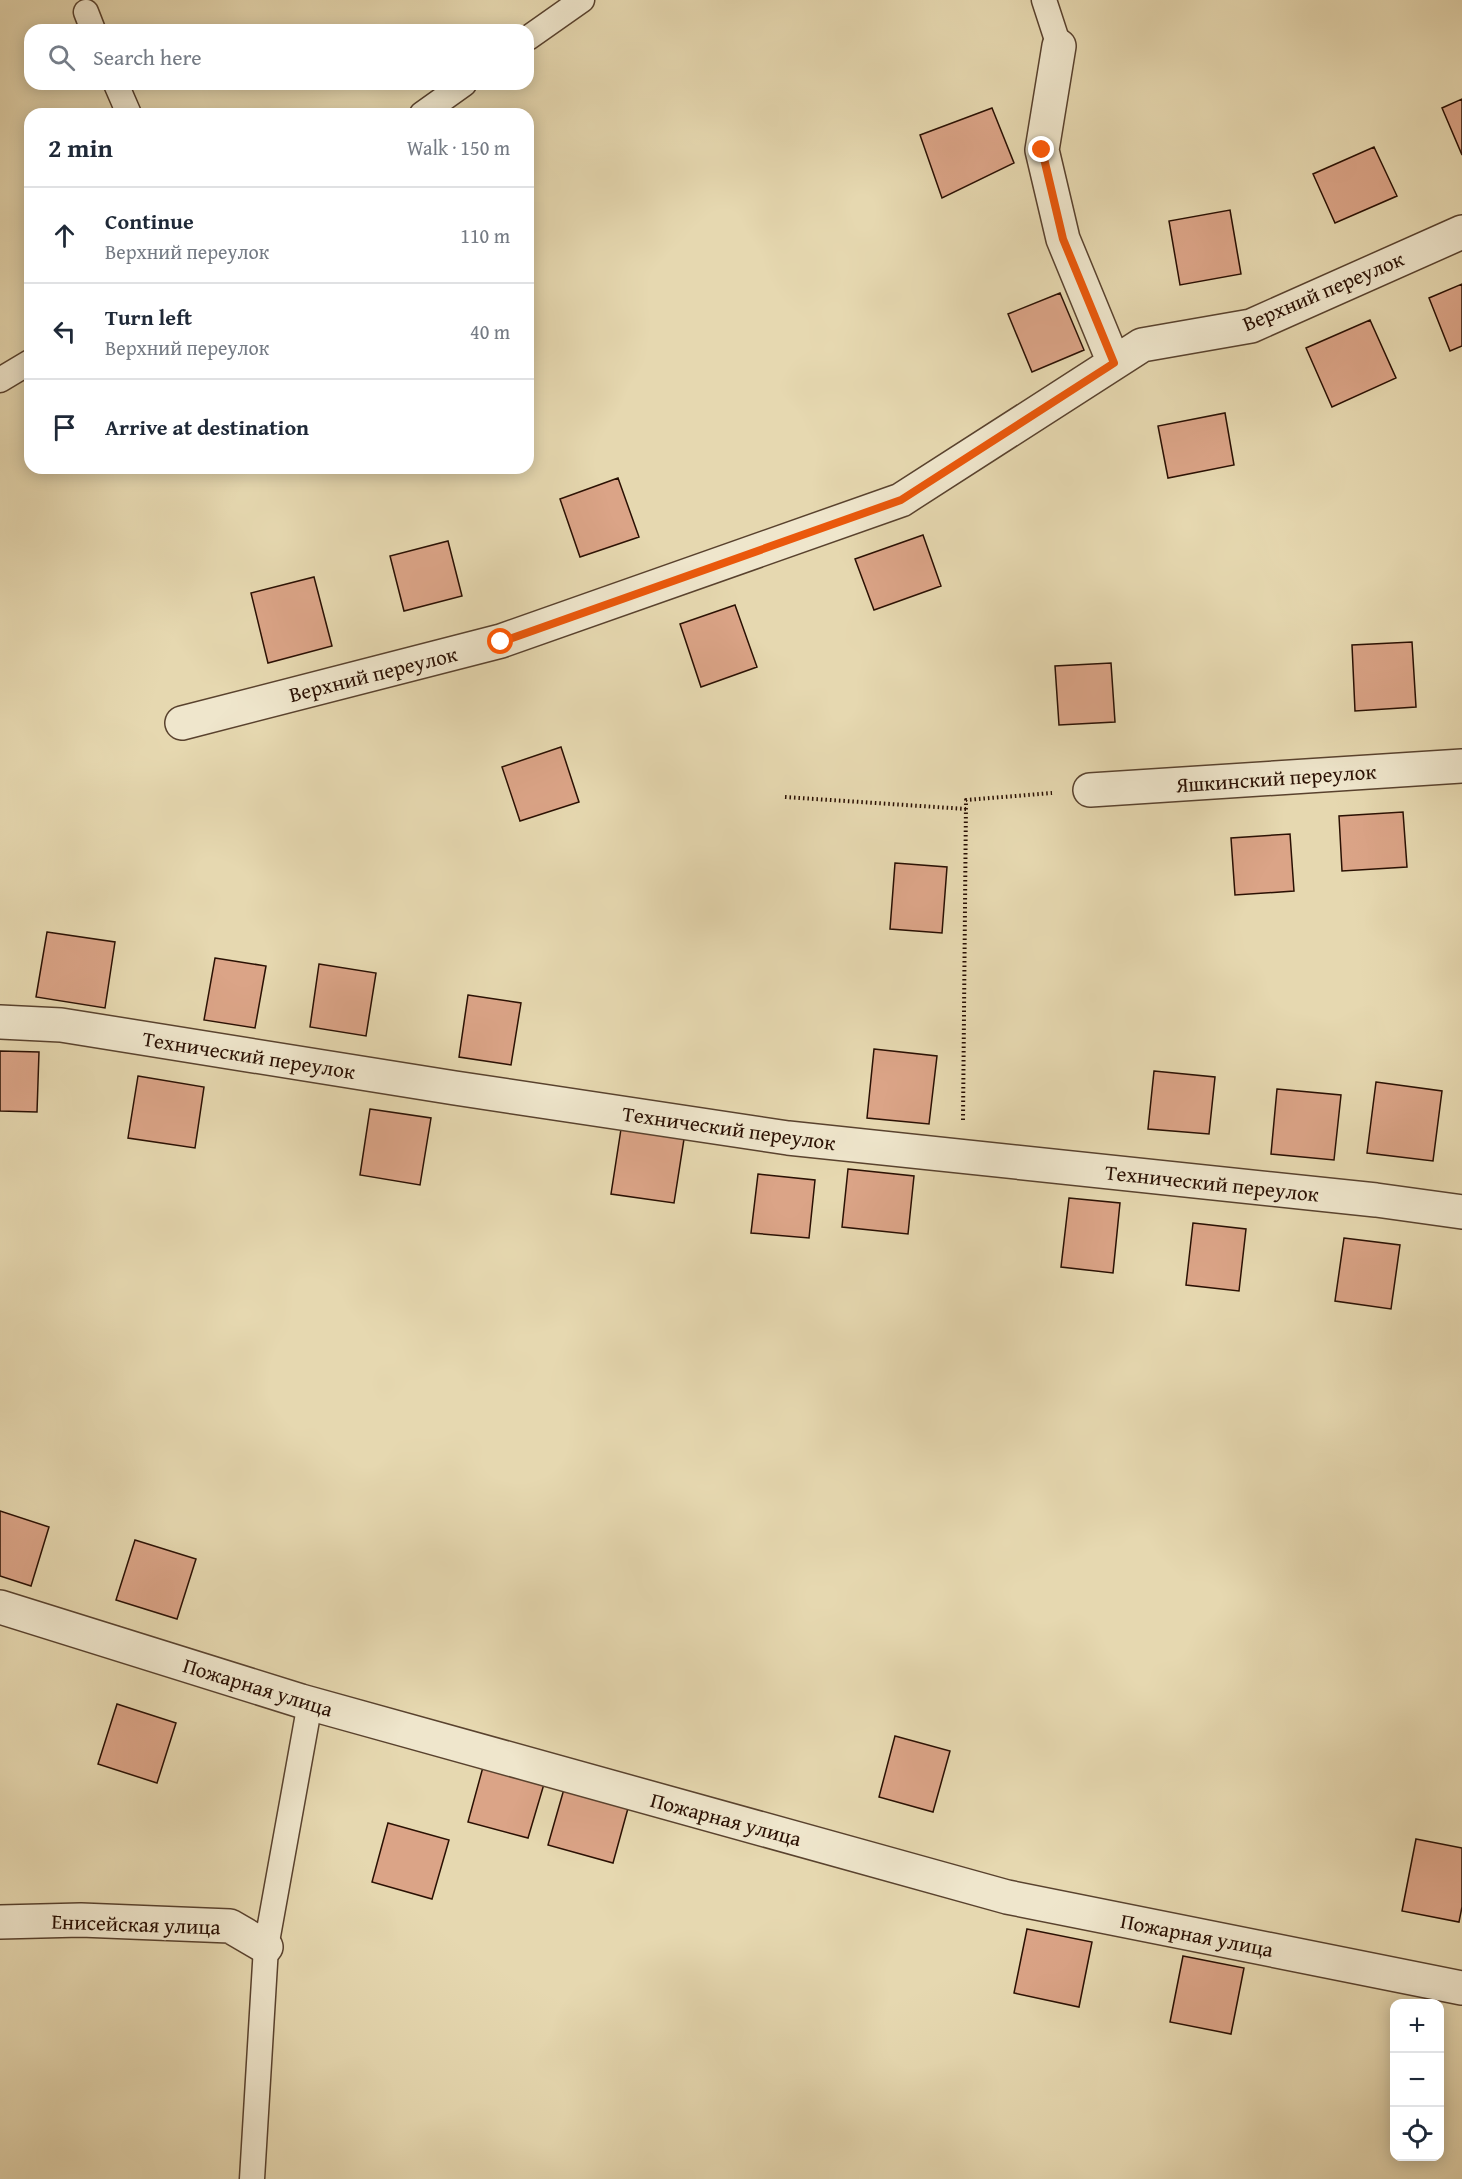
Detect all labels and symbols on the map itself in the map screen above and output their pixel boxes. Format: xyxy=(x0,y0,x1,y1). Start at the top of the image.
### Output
route end xyxy=(1028,136,1054,162)
street label: Верхний переулок xyxy=(1238,243,1408,339)
route start xyxy=(487,628,513,654)
street label: Верхний переулок xyxy=(286,638,460,710)
street label: Яшкинский переулок xyxy=(1174,756,1377,801)
street label: Технический переулок xyxy=(140,1023,358,1087)
street label: Технический переулок xyxy=(620,1098,838,1158)
street label: Технический переулок xyxy=(1104,1156,1320,1210)
street label: Пожарная улица xyxy=(179,1650,337,1724)
street label: Пожарная улица xyxy=(647,1784,805,1854)
street label: Пожарная улица xyxy=(1118,1905,1276,1965)
street label: Енисейская улица xyxy=(51,1906,221,1942)

